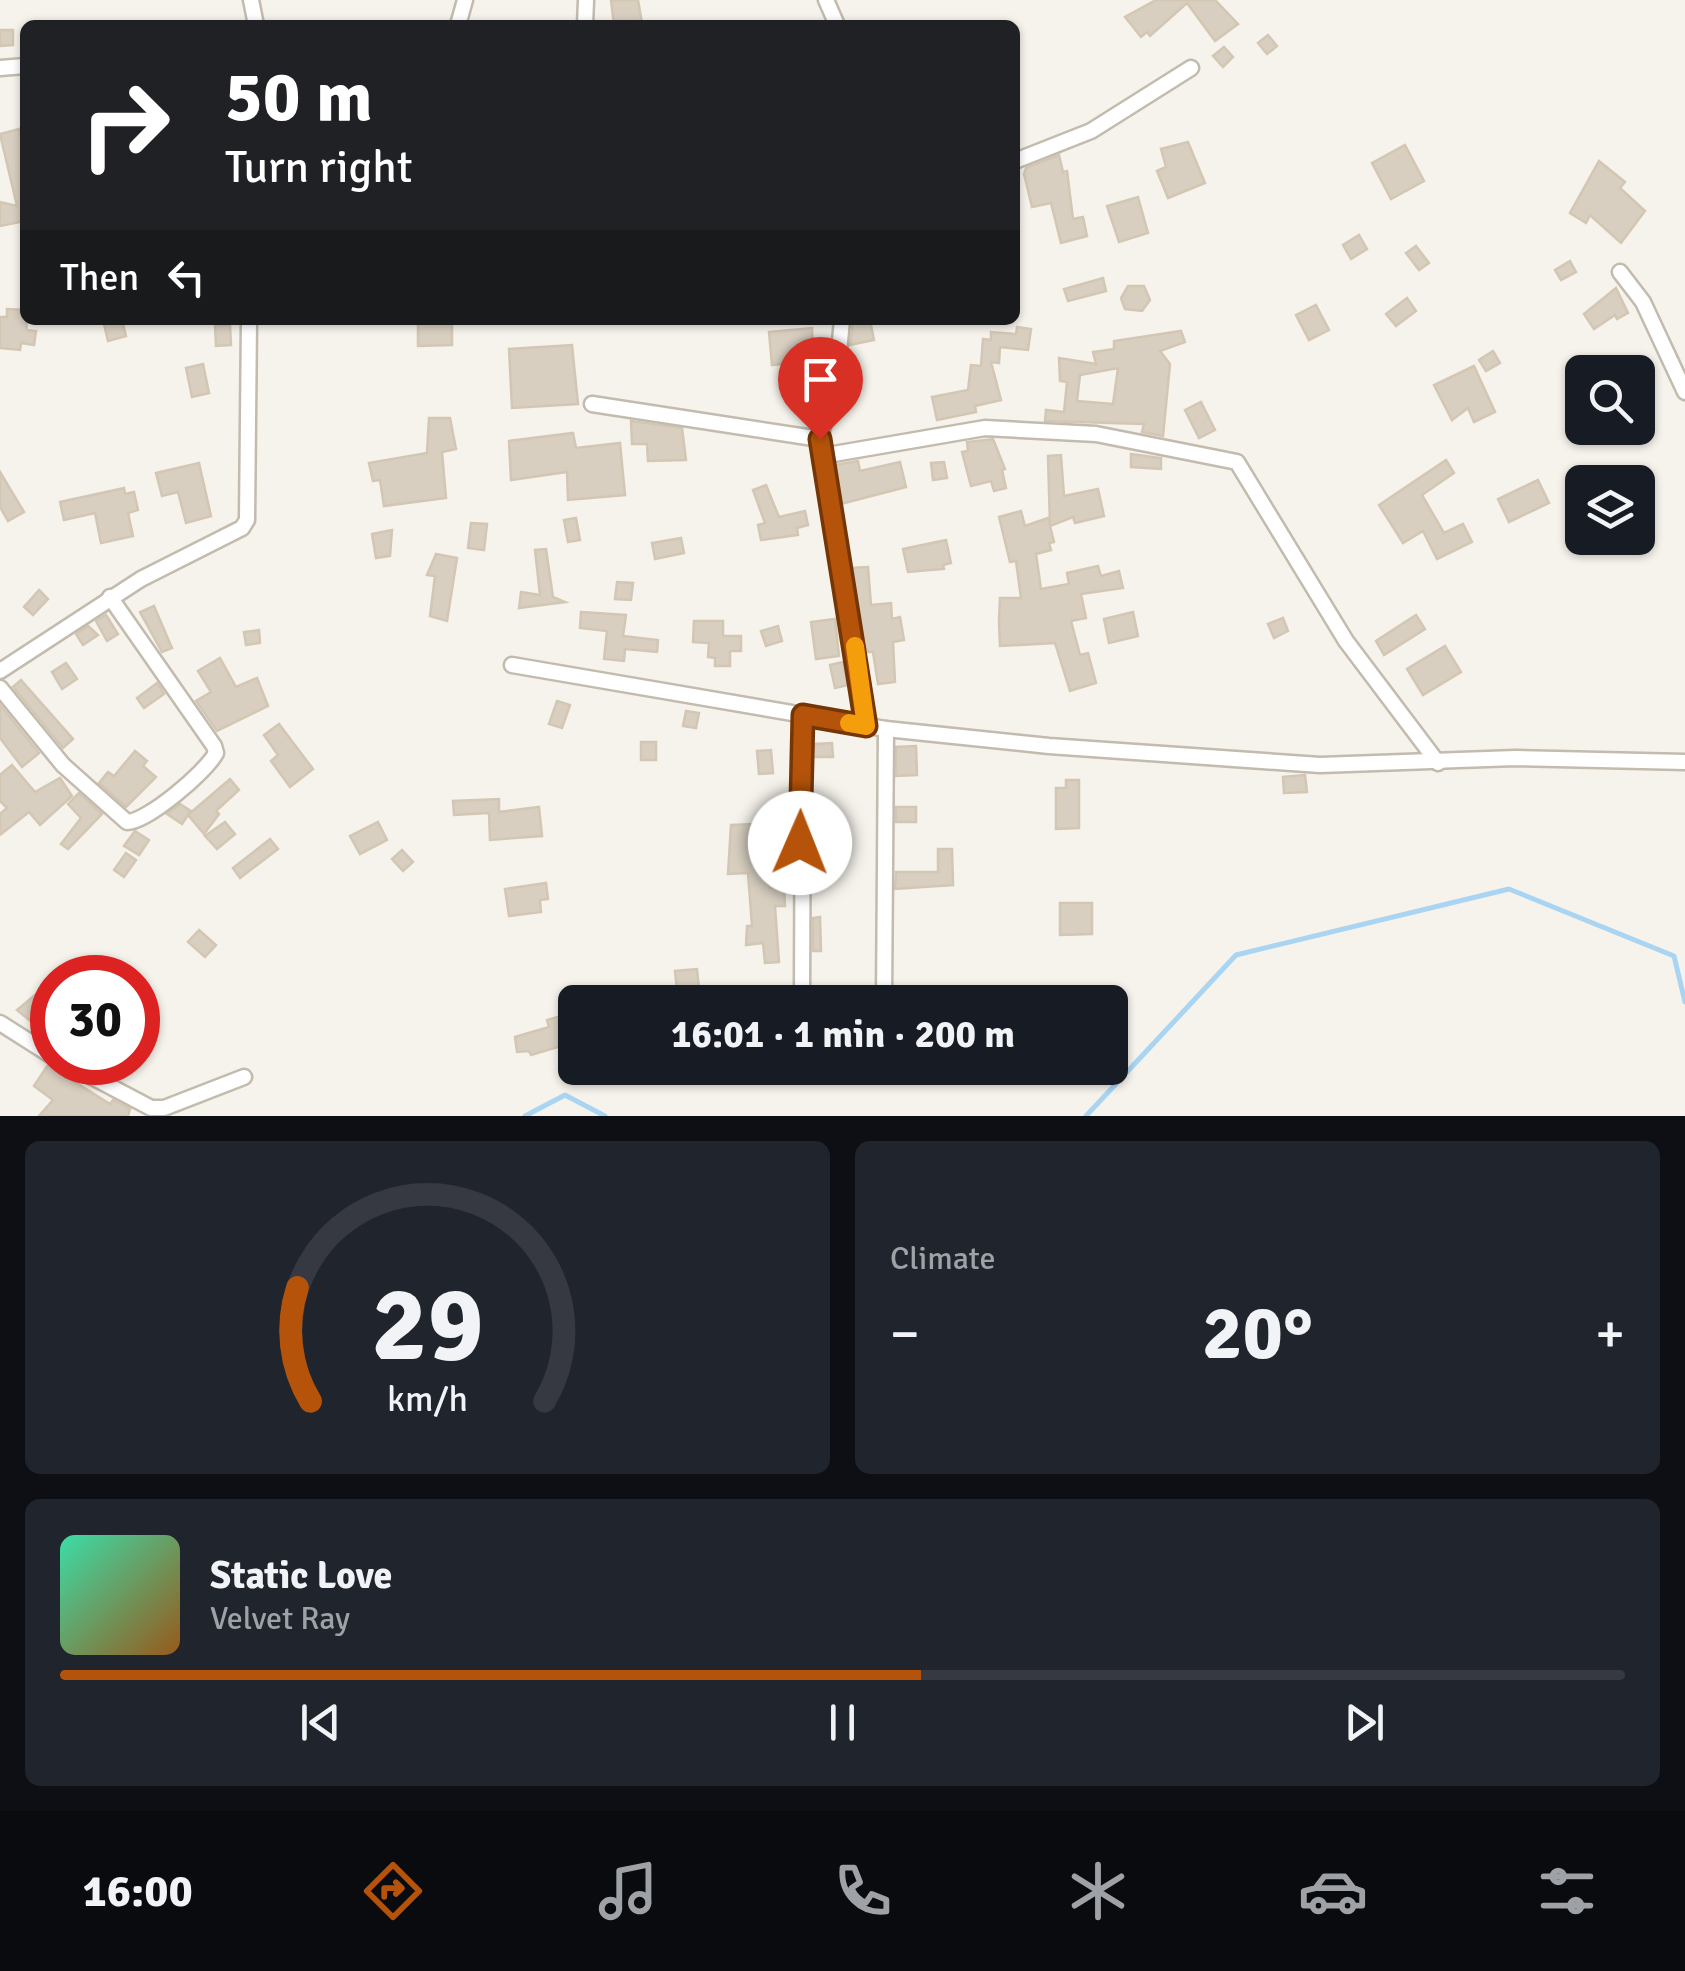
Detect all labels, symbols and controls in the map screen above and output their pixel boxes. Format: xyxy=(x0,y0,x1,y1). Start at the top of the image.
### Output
text: 50 m xyxy=(225,54,373,140)
icon: right xyxy=(60,60,190,190)
text: Turn right xyxy=(225,140,413,195)
icon: left xyxy=(159,250,214,305)
text: Then xyxy=(60,254,139,301)
pin xyxy=(778,337,863,440)
icon: arrive xyxy=(793,352,848,407)
map controls xyxy=(1565,355,1655,555)
button: search xyxy=(1565,355,1655,445)
button: layers xyxy=(1565,465,1655,555)
position arrow xyxy=(748,791,852,895)
speed limit sign: 30 xyxy=(30,955,160,1085)
text: 16:01 · 1 min · 200 m xyxy=(671,1011,1015,1058)
text: Climate xyxy=(890,1239,996,1278)
text: 29 xyxy=(371,1261,484,1389)
text: 20° xyxy=(1202,1287,1313,1380)
text: − xyxy=(890,1300,920,1368)
text: + xyxy=(1595,1300,1625,1368)
text: km/h xyxy=(387,1377,468,1421)
text: Static Love xyxy=(210,1552,392,1599)
text: Velvet Ray xyxy=(210,1599,350,1638)
icon: previous xyxy=(293,1695,348,1750)
icon: pause xyxy=(815,1695,870,1750)
icon: next xyxy=(1337,1695,1392,1750)
icon: directions xyxy=(358,1856,428,1926)
icon: music xyxy=(593,1856,663,1926)
icon: phone xyxy=(828,1856,898,1926)
icon: climate xyxy=(1063,1856,1133,1926)
icon: car xyxy=(1298,1856,1368,1926)
icon: filters xyxy=(1532,1856,1602,1926)
text: 16:00 xyxy=(82,1864,193,1919)

